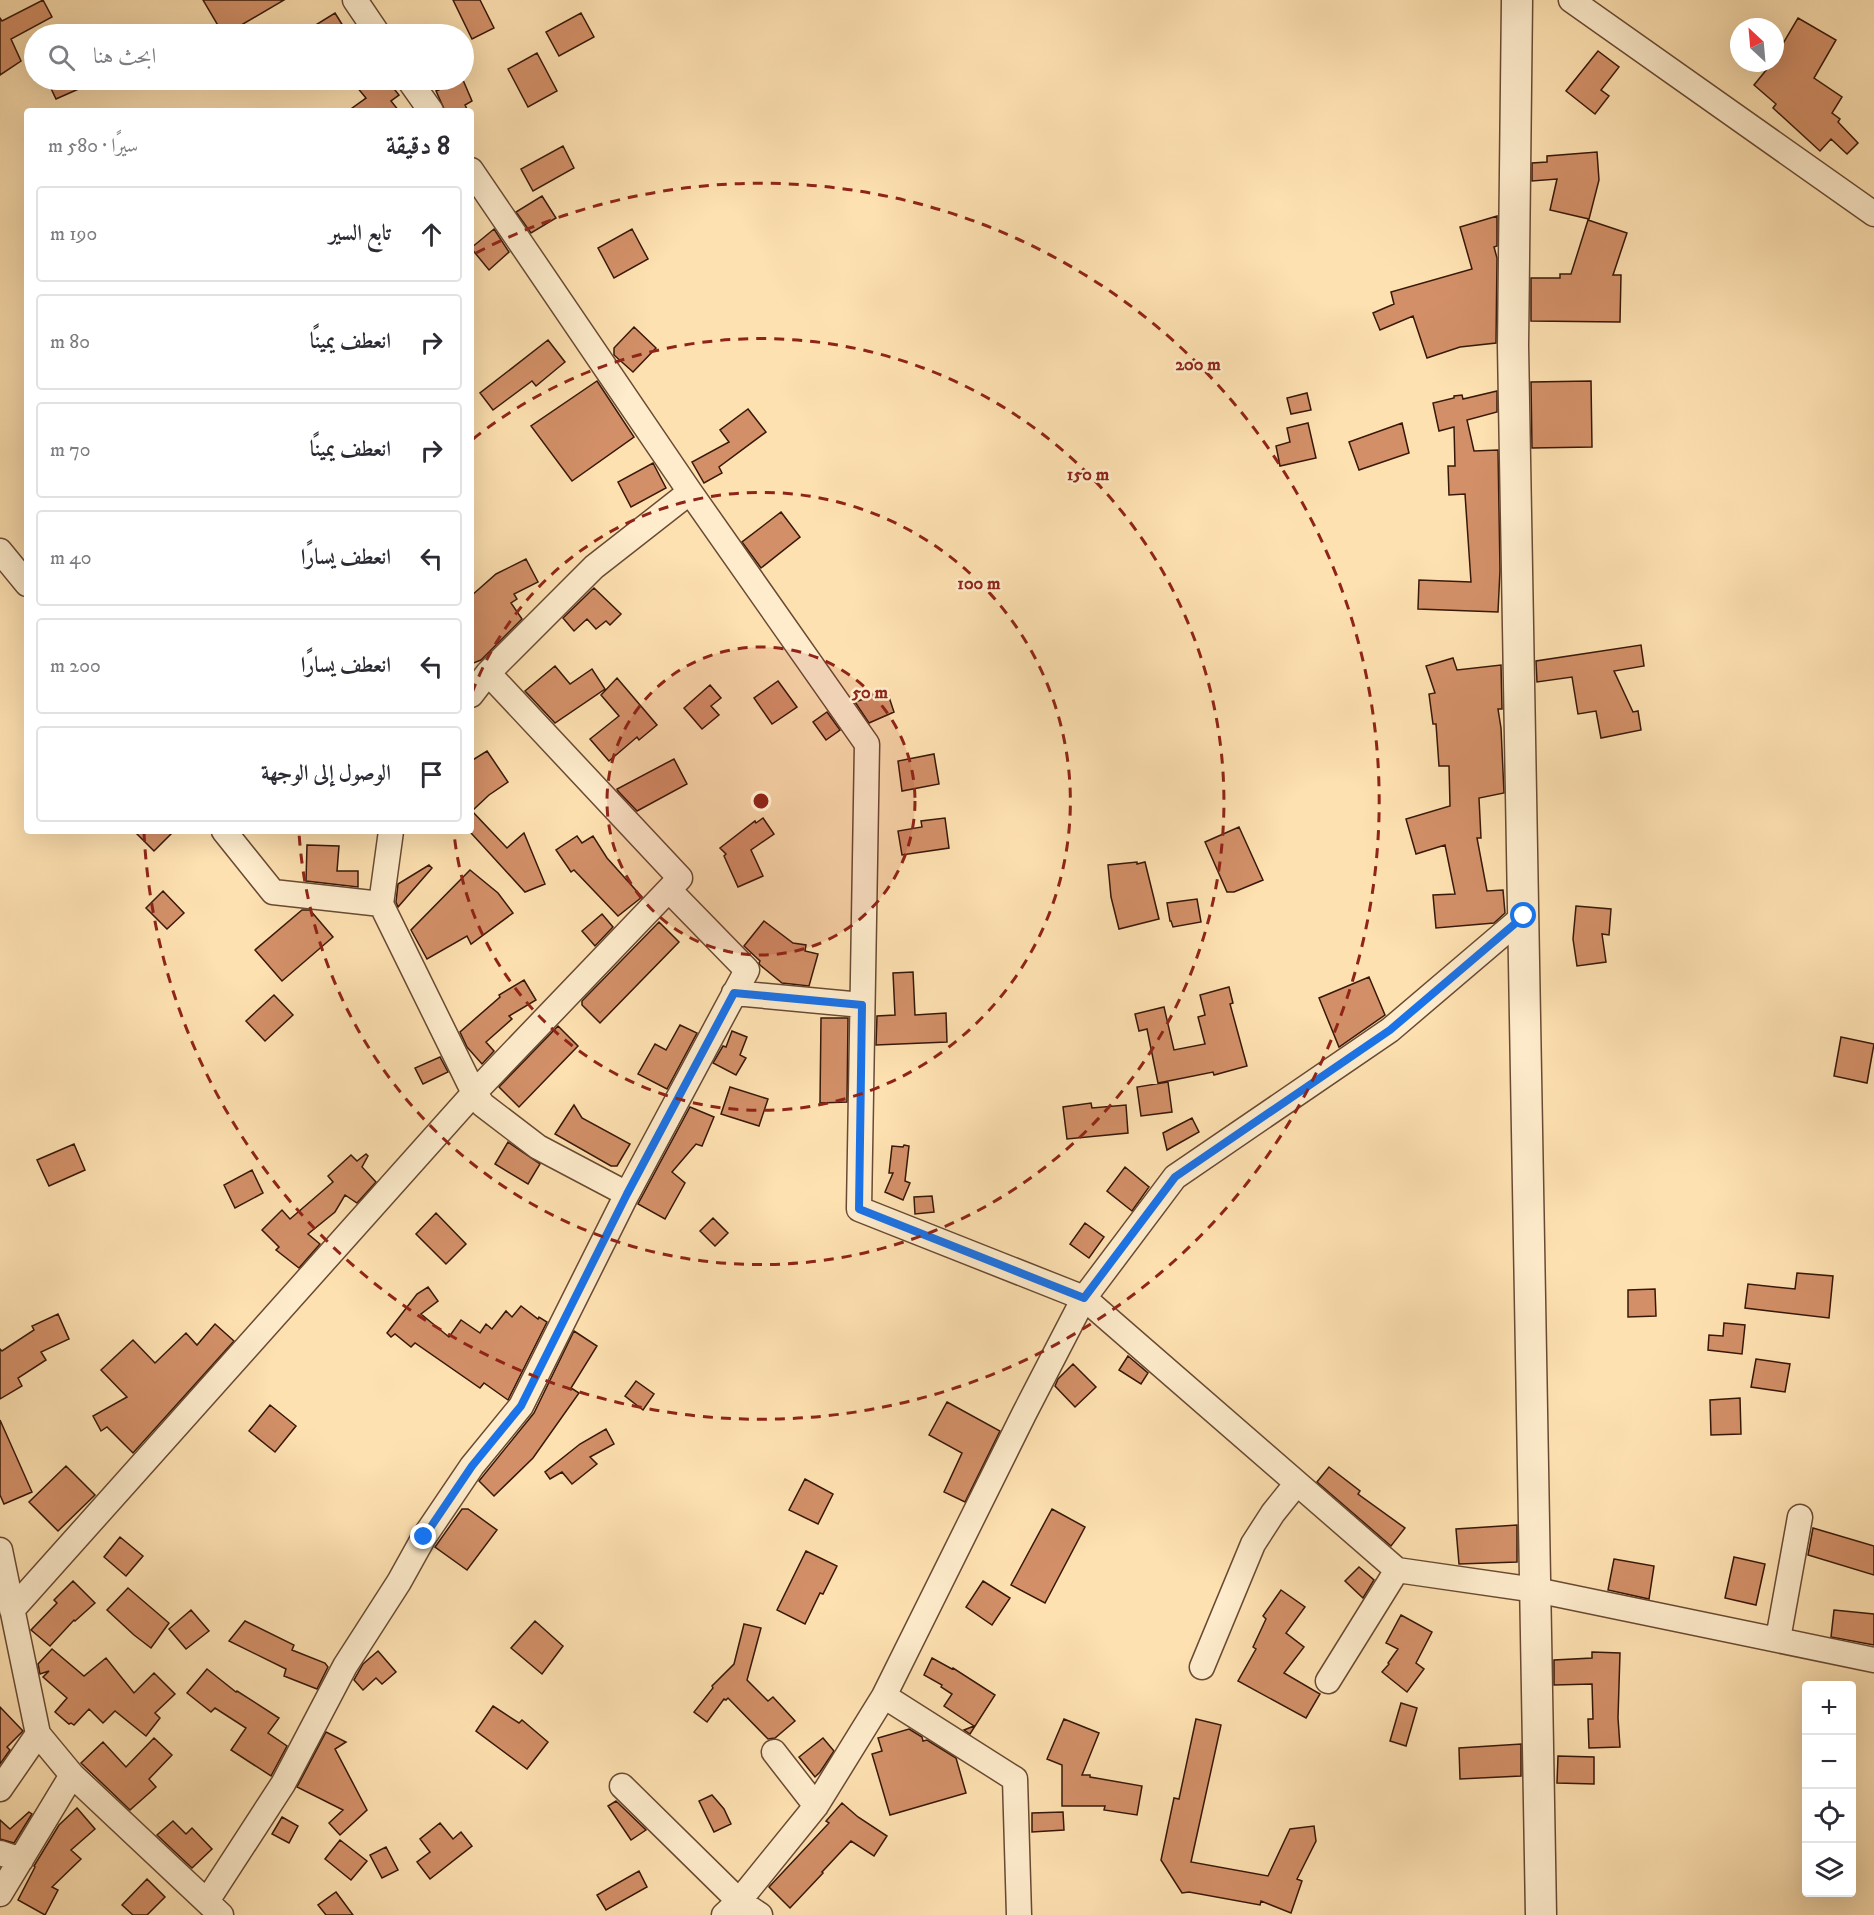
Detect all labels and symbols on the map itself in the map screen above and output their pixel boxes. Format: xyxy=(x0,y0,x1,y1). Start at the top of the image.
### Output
north arrow xyxy=(1730,18,1784,72)
text: 200 m xyxy=(1175,354,1221,376)
text: 150 m xyxy=(1067,464,1110,486)
text: 100 m xyxy=(957,573,1001,595)
text: 50 m xyxy=(851,682,888,704)
centre of rings xyxy=(751,791,771,811)
route start xyxy=(1510,902,1536,928)
route end xyxy=(410,1523,436,1549)

